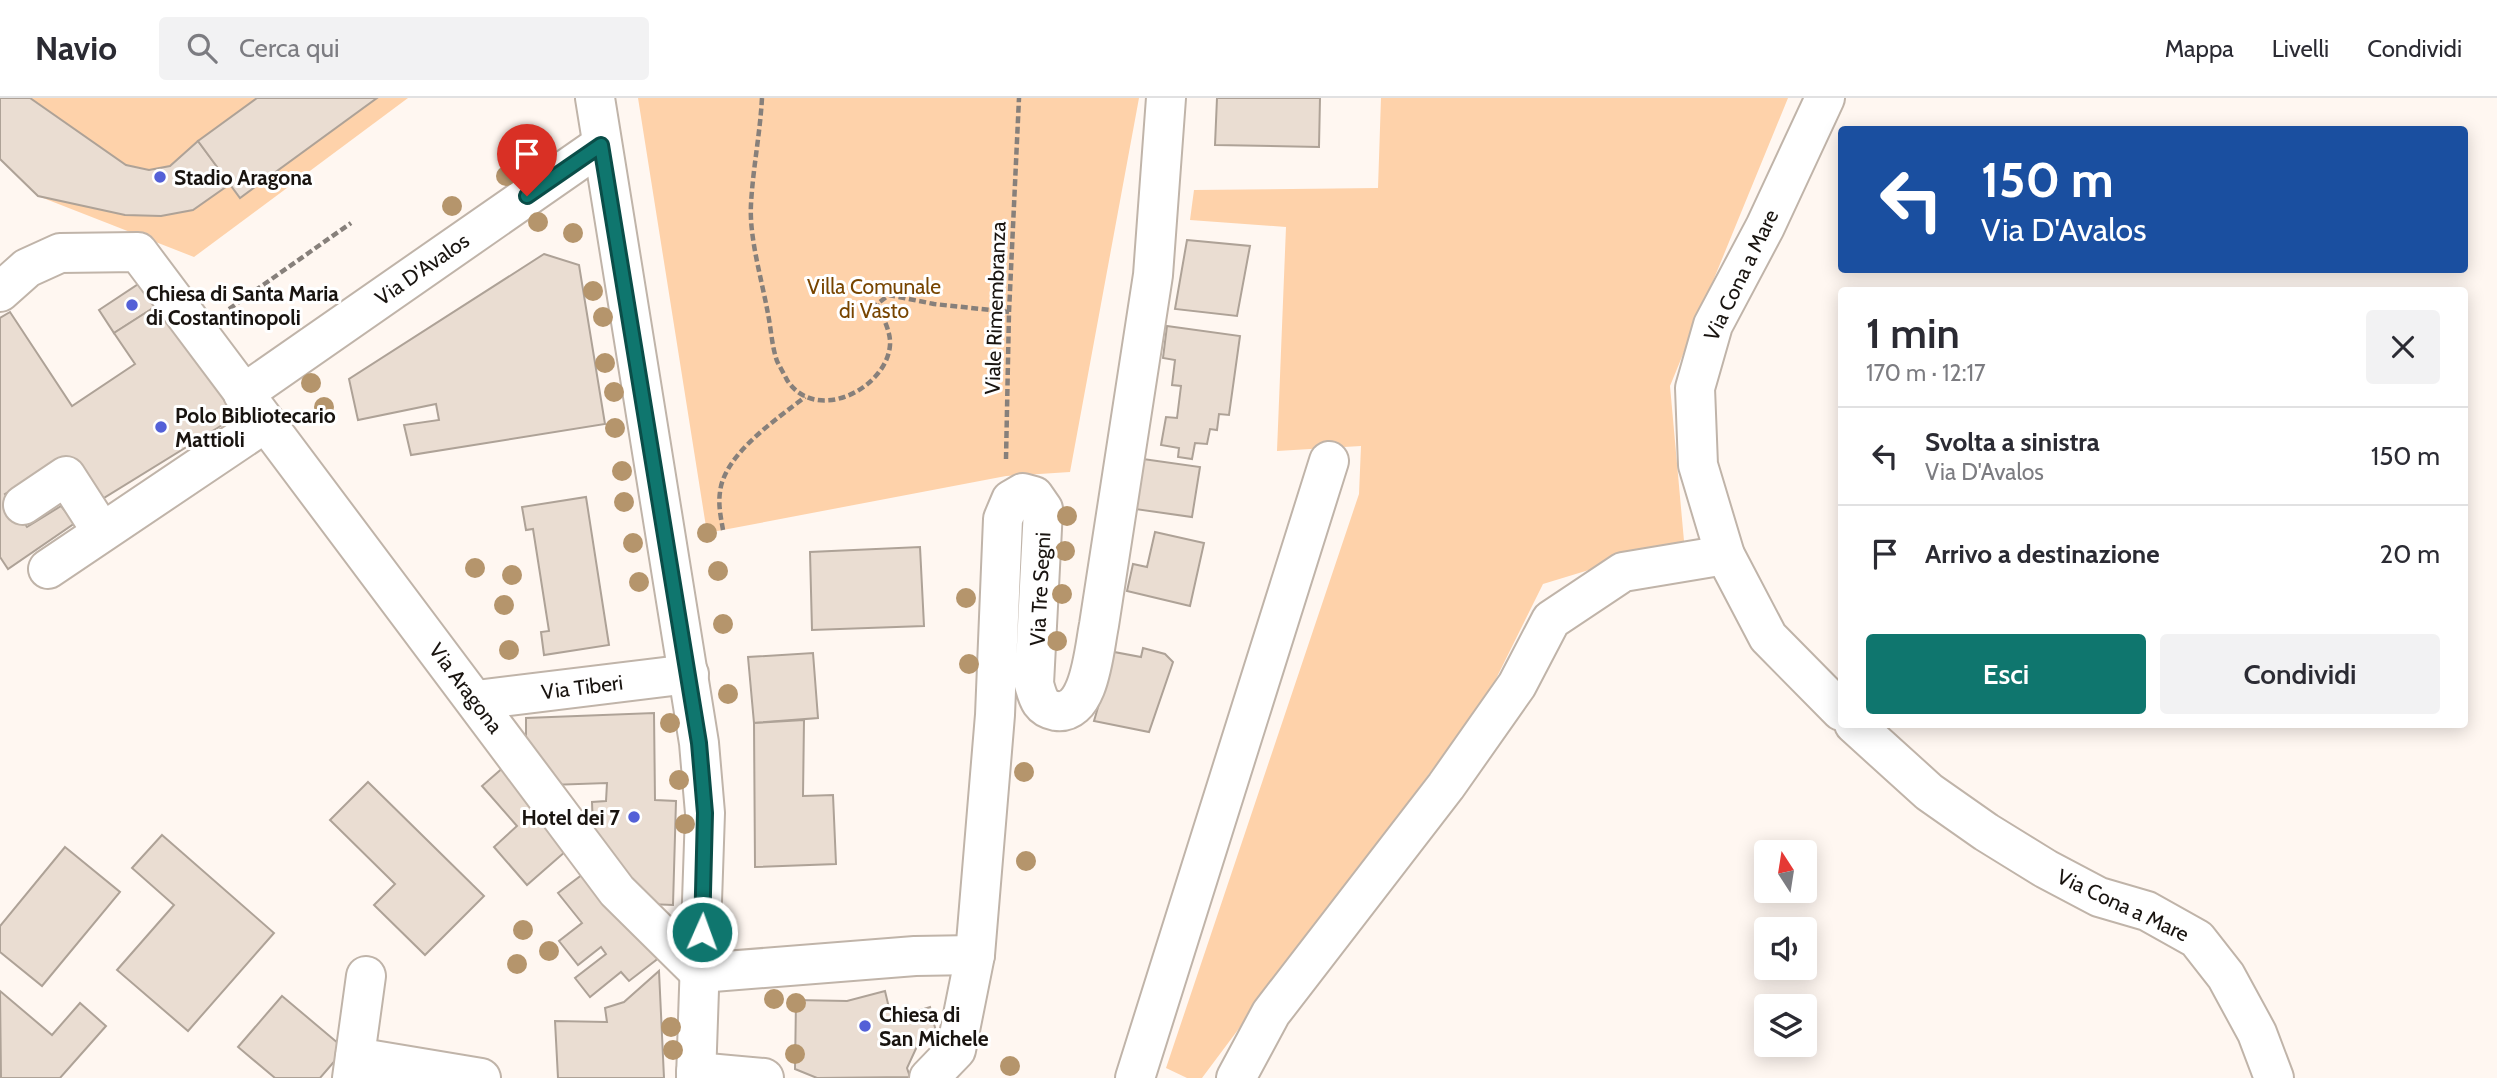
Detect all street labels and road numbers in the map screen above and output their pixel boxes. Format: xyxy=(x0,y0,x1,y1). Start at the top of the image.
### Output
street label: Via Cona a Mare xyxy=(1698,205,1784,345)
street label: Viale Rimembranza xyxy=(979,221,1011,395)
street label: Via D'Avalos xyxy=(370,227,474,310)
street label: Via Tre Segni xyxy=(1025,532,1055,646)
street label: Via Aragona xyxy=(424,638,508,738)
street label: Via Tiberi xyxy=(540,670,624,704)
street label: Via Cona a Mare xyxy=(2053,864,2193,947)

